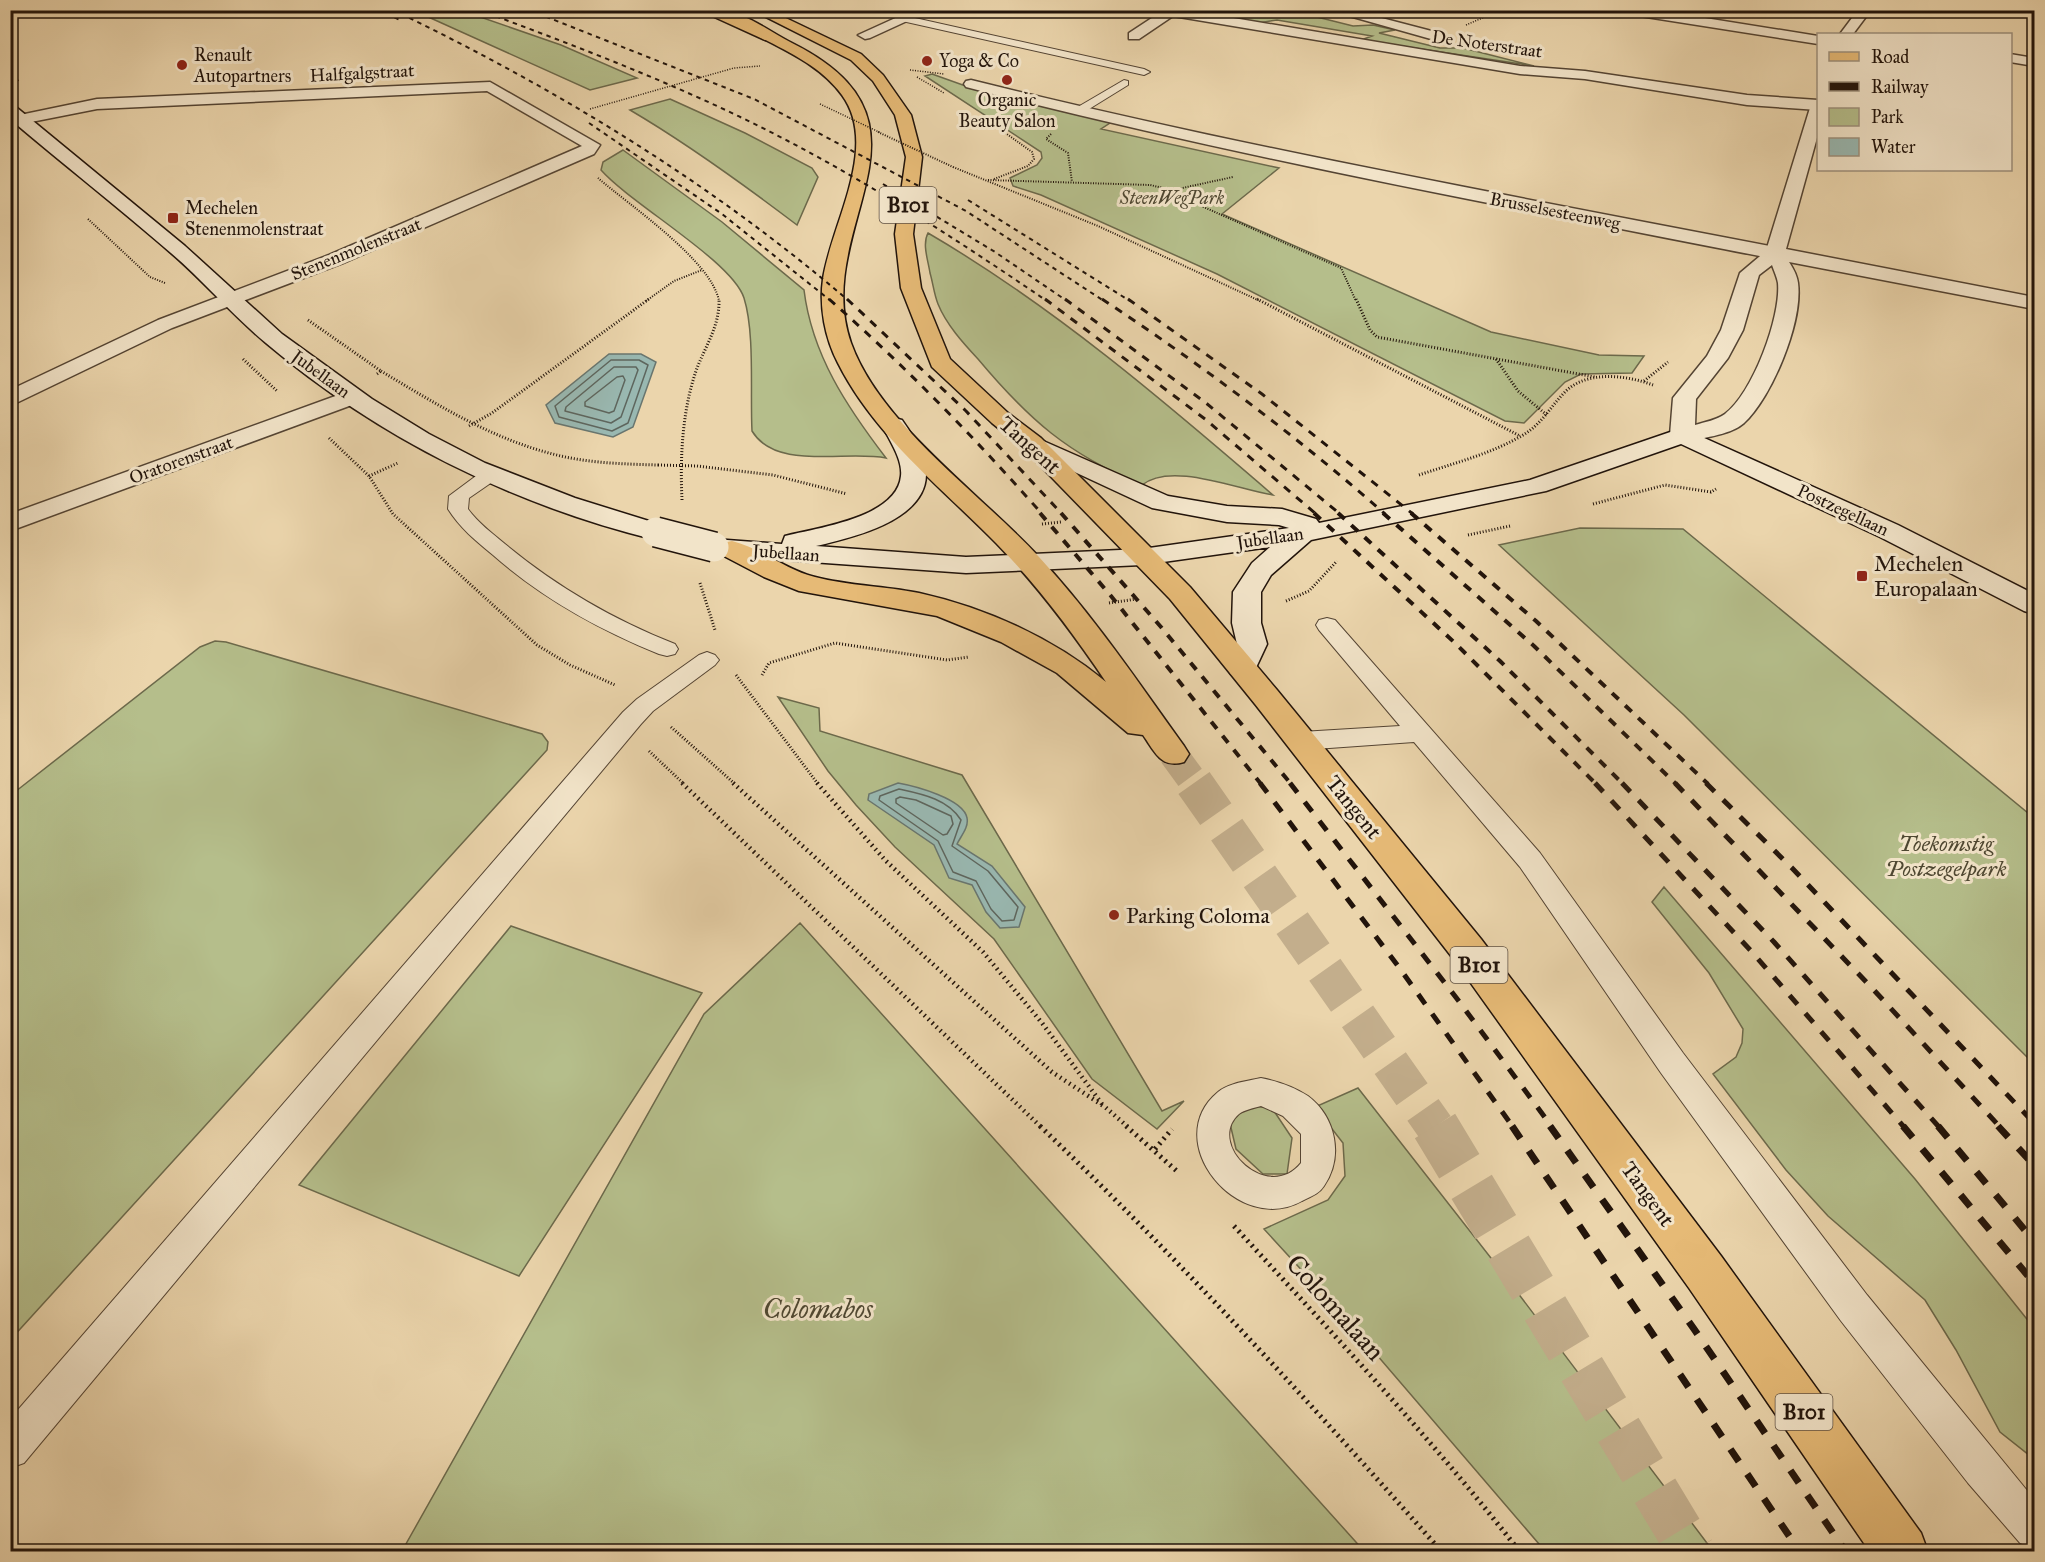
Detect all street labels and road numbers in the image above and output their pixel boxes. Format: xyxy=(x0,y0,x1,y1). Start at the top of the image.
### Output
street label: De Noterstraat xyxy=(1430,25,1544,63)
street label: Halfgalgstraat xyxy=(309,59,415,88)
road number: B101 xyxy=(880,187,936,223)
street label: Brusselsesteenweg xyxy=(1488,188,1623,236)
street label: Stenenmolenstraat xyxy=(288,213,425,285)
street label: Jubellaan xyxy=(285,344,355,404)
street label: Tangent xyxy=(993,410,1067,480)
street label: Oratorenstraat xyxy=(126,431,236,489)
street label: Postzegellaan xyxy=(1793,479,1892,542)
street label: Jubellaan xyxy=(1233,522,1305,555)
street label: Jubellaan xyxy=(750,540,821,567)
street label: Tangent xyxy=(1320,770,1388,844)
road number: B101 xyxy=(1450,947,1508,983)
street label: Tangent xyxy=(1615,1156,1681,1232)
street label: Colomalaan xyxy=(1280,1247,1392,1367)
road number: B101 xyxy=(1776,1394,1832,1430)

